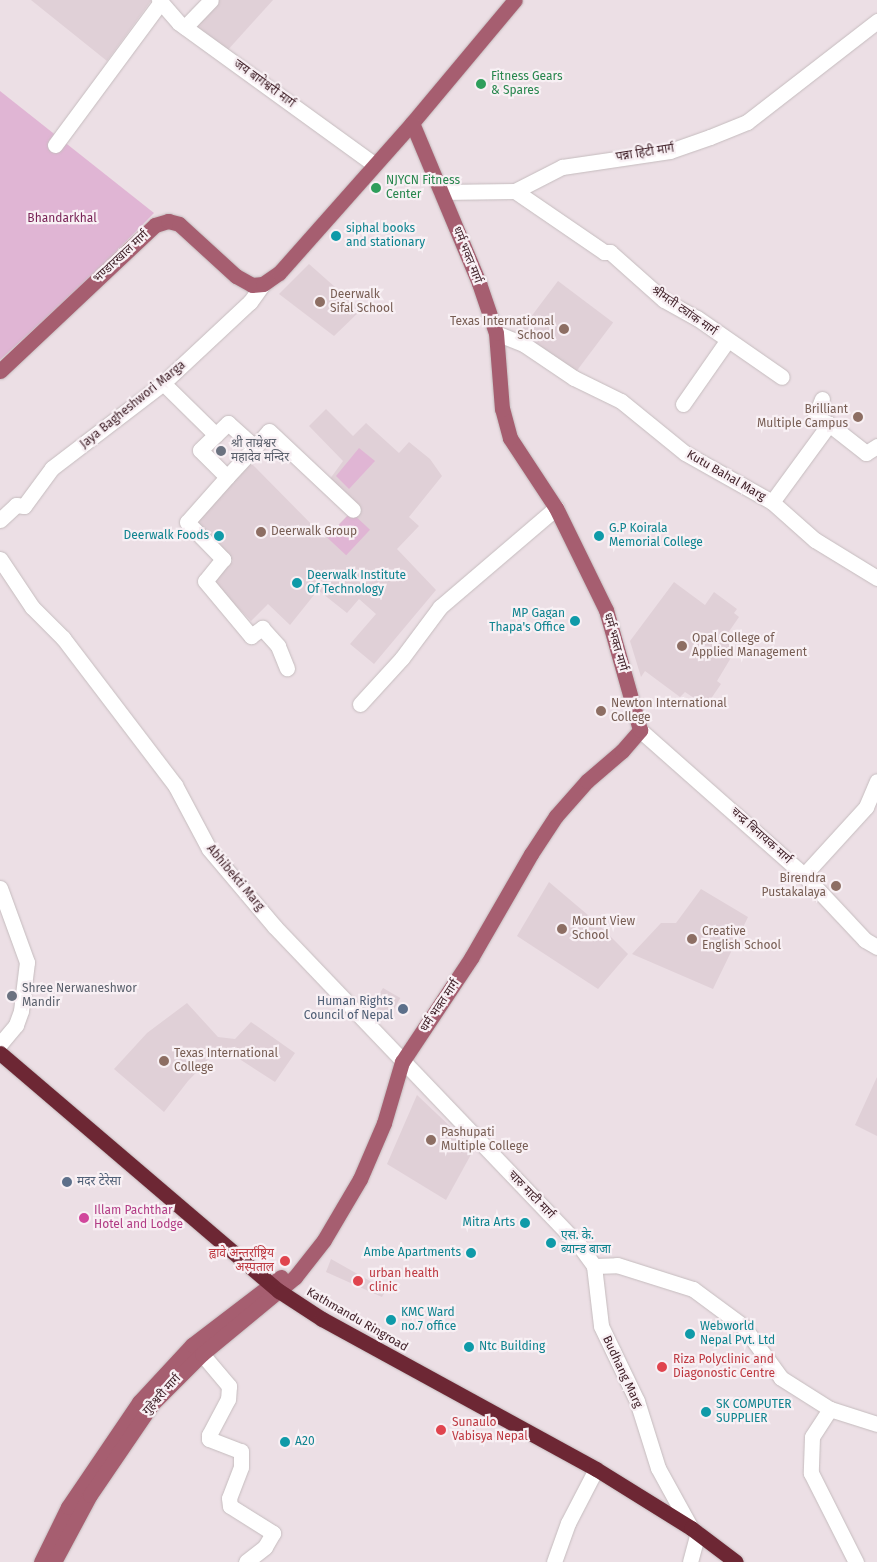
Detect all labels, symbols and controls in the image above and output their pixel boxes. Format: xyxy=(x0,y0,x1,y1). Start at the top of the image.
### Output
street label: जय बागेश्वरी मार्ग xyxy=(231,57,297,111)
place label: Fitness Gears & Spares xyxy=(491,70,563,98)
marker: Fitness Gears & Spares xyxy=(475,78,487,90)
street label: पन्ना हिटी मार्ग xyxy=(615,141,675,165)
place label: NJYCN Fitness Center xyxy=(386,174,460,202)
marker: NJYCN Fitness Center xyxy=(370,182,382,194)
park label: Bhandarkhal xyxy=(27,212,97,226)
place label: siphal books and stationary xyxy=(346,222,425,250)
street label: धर्म भक्त मार्ग xyxy=(449,225,485,285)
street label: भण्डारखाल मार्ग xyxy=(91,228,151,286)
marker: siphal books and stationary xyxy=(330,230,342,242)
street label: श्रीमती ट्यांक मार्ग xyxy=(648,283,720,339)
place label: Deerwalk Sifal School xyxy=(330,288,394,316)
marker: Deerwalk Sifal School xyxy=(314,296,326,308)
place label: Texas International School xyxy=(450,315,554,343)
marker: Texas International School xyxy=(558,323,570,335)
street label: Jaya Bagheshwori Marga xyxy=(77,358,189,452)
place label: Brilliant Multiple Campus xyxy=(757,403,848,431)
marker: Brilliant Multiple Campus xyxy=(852,411,864,423)
place label: श्री ताम्रेश्वर महादेव मन्दिर xyxy=(231,437,289,465)
marker: श्री ताम्रेश्वर महादेव मन्दिर xyxy=(215,445,227,457)
street label: Kutu Bahal Marg xyxy=(684,448,768,504)
place label: G.P Koirala Memorial College xyxy=(609,522,703,550)
place label: Deerwalk Group xyxy=(271,525,357,539)
marker: Deerwalk Group xyxy=(255,526,267,538)
place label: Deerwalk Foods xyxy=(124,529,209,543)
marker: Deerwalk Foods xyxy=(213,530,225,542)
marker: G.P Koirala Memorial College xyxy=(593,530,605,542)
place label: Deerwalk Institute Of Technology xyxy=(307,569,406,597)
marker: Deerwalk Institute Of Technology xyxy=(291,577,303,589)
place label: MP Gagan Thapa's Office xyxy=(489,607,565,635)
street label: धर्म भक्त मार्ग xyxy=(600,611,630,673)
marker: MP Gagan Thapa's Office xyxy=(569,615,581,627)
place label: Opal College of Applied Management xyxy=(692,632,807,660)
marker: Opal College of Applied Management xyxy=(676,640,688,652)
place label: Newton International College xyxy=(611,697,727,725)
marker: Newton International College xyxy=(595,705,607,717)
street label: चन्द्र बिनायक मार्ग xyxy=(728,805,794,867)
street label: Abhibekti Marg xyxy=(203,842,267,914)
place label: Birendra Pustakalaya xyxy=(762,872,826,900)
marker: Birendra Pustakalaya xyxy=(830,880,842,892)
place label: Mount View School xyxy=(572,915,635,943)
marker: Mount View School xyxy=(556,923,568,935)
place label: Creative English School xyxy=(702,925,781,953)
marker: Creative English School xyxy=(686,933,698,945)
street label: धर्म भक्त मार्ग xyxy=(417,977,463,1035)
place label: Shree Nerwaneshwor Mandir xyxy=(22,982,137,1010)
marker: Shree Nerwaneshwor Mandir xyxy=(6,990,18,1002)
place label: Human Rights Council of Nepal xyxy=(304,995,393,1023)
marker: Human Rights Council of Nepal xyxy=(397,1003,409,1015)
place label: Texas International College xyxy=(174,1047,278,1075)
marker: Texas International College xyxy=(158,1055,170,1067)
place label: Pashupati Multiple College xyxy=(441,1126,528,1154)
marker: Pashupati Multiple College xyxy=(425,1134,437,1146)
street label: चारु माटी मार्ग xyxy=(505,1168,557,1222)
place label: मदर टेरेसा xyxy=(77,1175,121,1189)
marker: मदर टेरेसा xyxy=(61,1176,73,1188)
place label: Illam Pachthar Hotel and Lodge xyxy=(94,1204,183,1232)
marker: Illam Pachthar Hotel and Lodge xyxy=(78,1212,90,1224)
place label: Mitra Arts xyxy=(463,1216,515,1230)
marker: Mitra Arts xyxy=(519,1217,531,1229)
place label: एस. के. ब्यान्ड बाजा xyxy=(561,1229,611,1257)
marker: एस. के. ब्यान्ड बाजा xyxy=(545,1237,557,1249)
place label: Ambe Apartments xyxy=(364,1246,461,1260)
place label: ह्वावे अन्तर्राष्ट्रिय अस्पताल xyxy=(209,1247,274,1275)
marker: Ambe Apartments xyxy=(465,1247,477,1259)
marker: ह्वावे अन्तर्राष्ट्रिय अस्पताल xyxy=(278,1254,292,1268)
place label: urban health clinic xyxy=(369,1267,439,1295)
marker: urban health clinic xyxy=(351,1274,365,1288)
street label: Kathmandu Ringroad xyxy=(304,1285,410,1355)
place label: KMC Ward no.7 office xyxy=(401,1306,456,1334)
marker: KMC Ward no.7 office xyxy=(385,1314,397,1326)
place label: Webworld Nepal Pvt. Ltd xyxy=(700,1320,775,1348)
marker: Webworld Nepal Pvt. Ltd xyxy=(684,1328,696,1340)
street label: Budhang Marg xyxy=(599,1334,645,1410)
place label: Ntc Building xyxy=(479,1340,545,1354)
marker: Ntc Building xyxy=(463,1341,475,1353)
place label: Riza Polyclinic and Diagonostic Centre xyxy=(673,1353,775,1381)
marker: Riza Polyclinic and Diagonostic Centre xyxy=(655,1360,669,1374)
street label: गुहेश्वरी मार्ग xyxy=(140,1372,184,1418)
place label: SK COMPUTER SUPPLIER xyxy=(716,1398,792,1426)
marker: SK COMPUTER SUPPLIER xyxy=(700,1406,712,1418)
place label: Sunaulo Vabisya Nepal xyxy=(452,1416,528,1444)
marker: Sunaulo Vabisya Nepal xyxy=(434,1423,448,1437)
place label: A20 xyxy=(295,1435,315,1449)
marker: A20 xyxy=(279,1436,291,1448)

